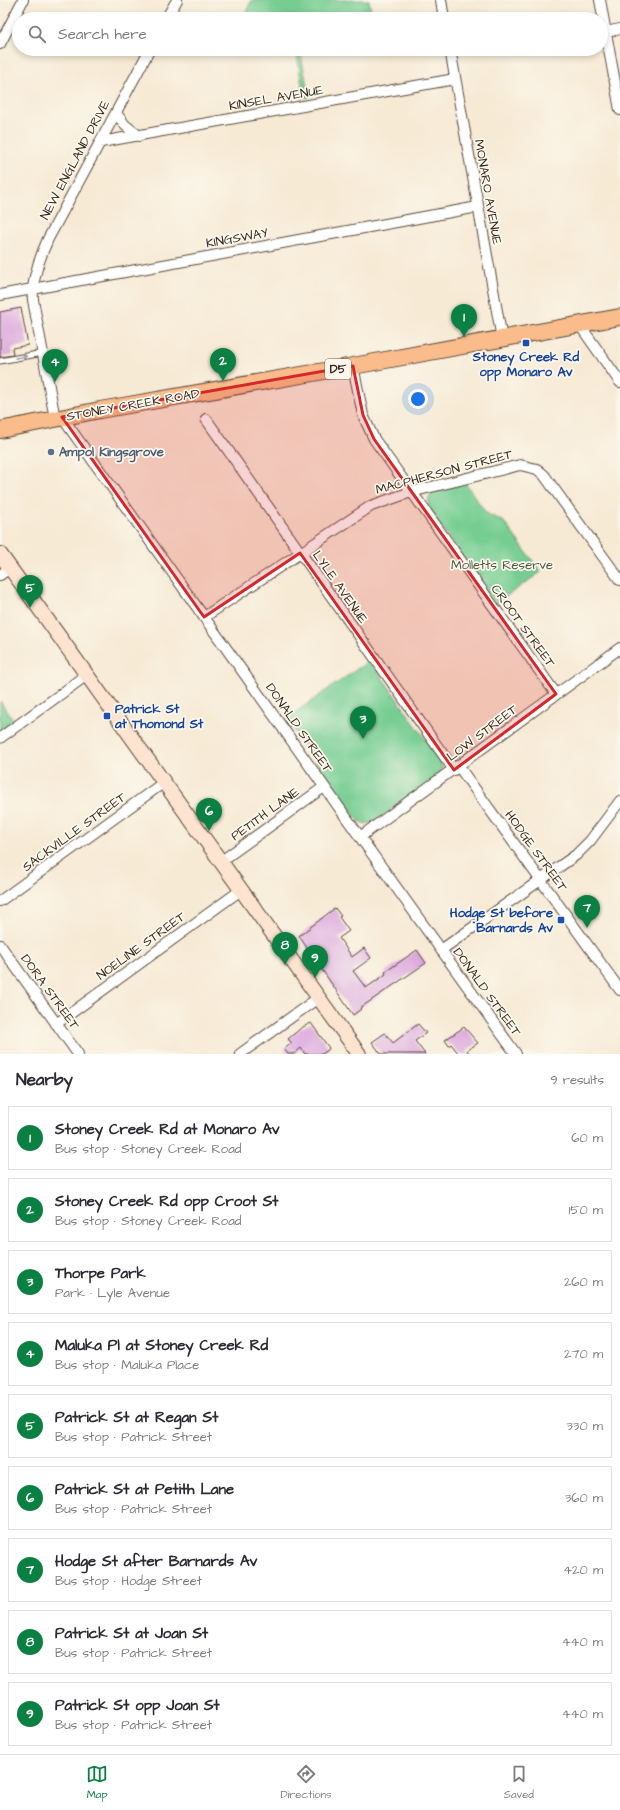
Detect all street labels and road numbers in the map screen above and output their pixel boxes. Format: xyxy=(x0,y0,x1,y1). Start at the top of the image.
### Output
street label: KINSEL AVENUE xyxy=(227,81,325,115)
street label: NEW ENGLAND DRIVE xyxy=(36,97,114,223)
street label: MONARO AVENUE xyxy=(470,138,506,246)
street label: KINGSWAY xyxy=(204,224,270,252)
road number: D5 xyxy=(325,359,351,379)
street label: STONEY CREEK ROAD xyxy=(65,384,202,426)
street label: MACPHERSON STREET xyxy=(374,445,515,499)
street label: LYLE AVENUE xyxy=(308,547,372,627)
street label: CROOT STREET xyxy=(487,581,560,672)
street label: DONALD STREET xyxy=(261,680,337,777)
street label: LOW STREET xyxy=(443,700,522,766)
street label: PETITH LANE xyxy=(227,783,303,845)
street label: SACKVILLE STREET xyxy=(19,788,130,876)
street label: HODGE STREET xyxy=(500,807,572,896)
street label: NOELINE STREET xyxy=(93,907,190,984)
street label: DONALD STREET xyxy=(449,944,526,1041)
street label: DORA STREET xyxy=(17,951,84,1034)

